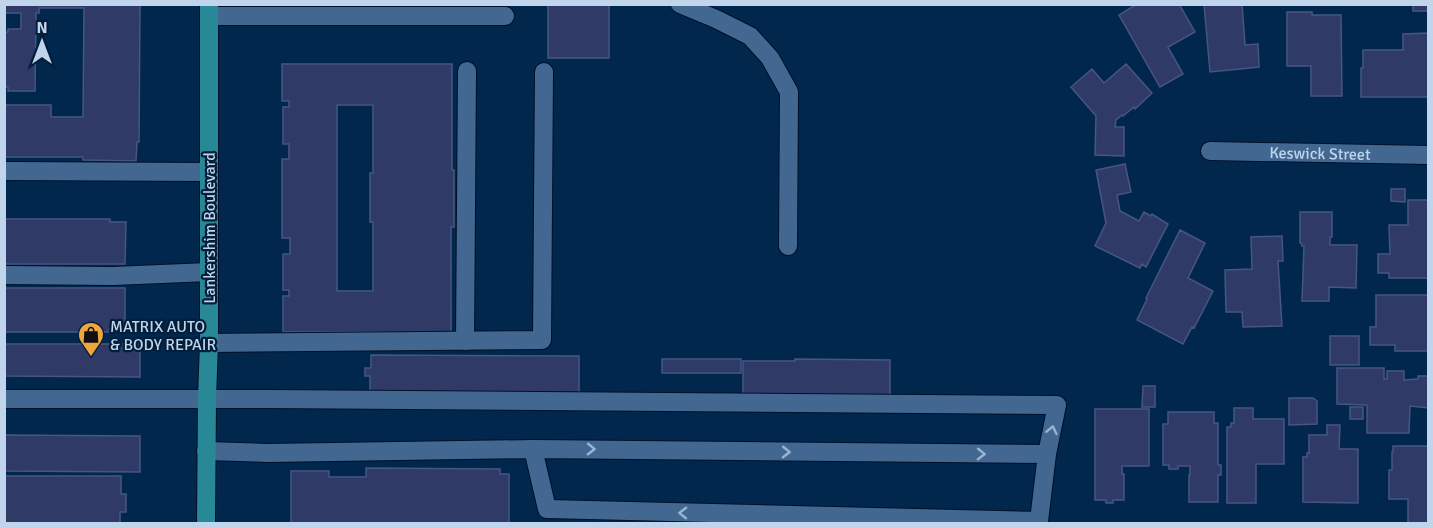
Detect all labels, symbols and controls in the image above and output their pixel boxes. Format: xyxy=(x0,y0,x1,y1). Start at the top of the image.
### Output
north arrow xyxy=(12,12,72,72)
text: N xyxy=(36,18,48,38)
street label: Keswick Street xyxy=(1269,143,1371,165)
street label: Lankershim Boulevard xyxy=(200,152,220,304)
place label: MATRIX AUTO & BODY REPAIR xyxy=(110,317,217,355)
shop icon: MATRIX AUTO & BODY REPAIR xyxy=(76,320,106,358)
one-way arrow xyxy=(1045,425,1058,435)
one-way arrow xyxy=(587,443,596,455)
one-way arrow xyxy=(782,445,791,458)
one-way arrow xyxy=(977,448,986,460)
one-way arrow xyxy=(679,506,688,519)

